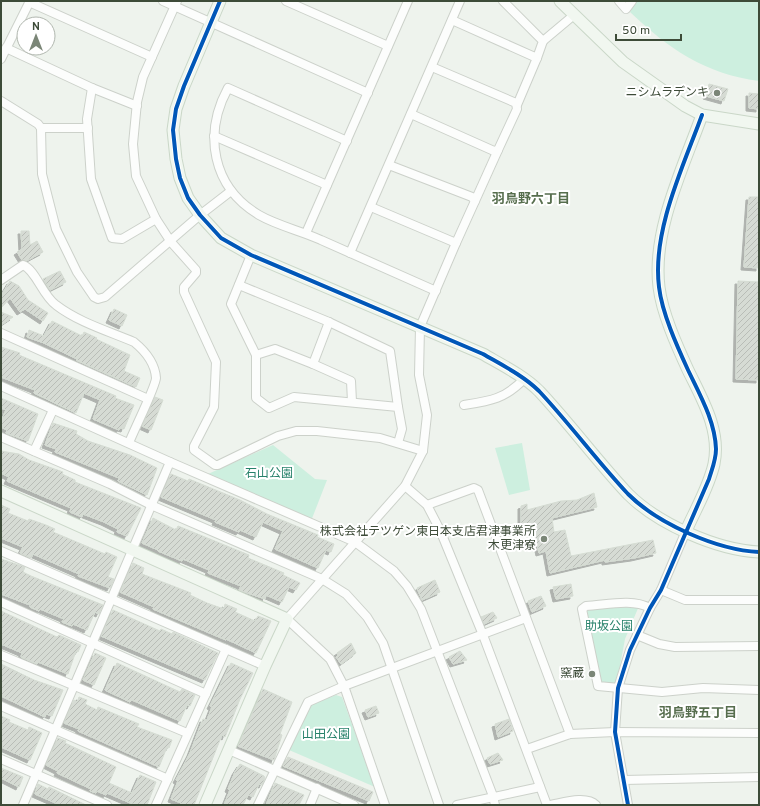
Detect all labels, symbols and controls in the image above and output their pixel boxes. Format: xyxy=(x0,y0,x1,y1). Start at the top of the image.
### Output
north arrow xyxy=(16,16,56,56)
scale bar xyxy=(616,16,681,42)
text: N xyxy=(32,20,40,34)
text: 50 m xyxy=(622,23,650,39)
place label: ニシムラデンキ xyxy=(626,85,709,101)
marker: ニシムラデンキ xyxy=(712,88,722,98)
district label: 羽鳥野六丁目 xyxy=(492,191,570,208)
park label: 石山公園 xyxy=(245,466,293,482)
place label: 株式会社テツゲン東日本支店君津事業所 木更津寮 xyxy=(320,524,536,554)
marker: 株式会社テツゲン東日本支店君津事業所 木更津寮 xyxy=(539,534,549,544)
park label: 助坂公園 xyxy=(585,619,633,635)
place label: 窯蔵 xyxy=(560,666,584,682)
marker: 窯蔵 xyxy=(587,669,597,679)
district label: 羽鳥野五丁目 xyxy=(659,705,737,722)
park label: 山田公園 xyxy=(302,727,350,743)

